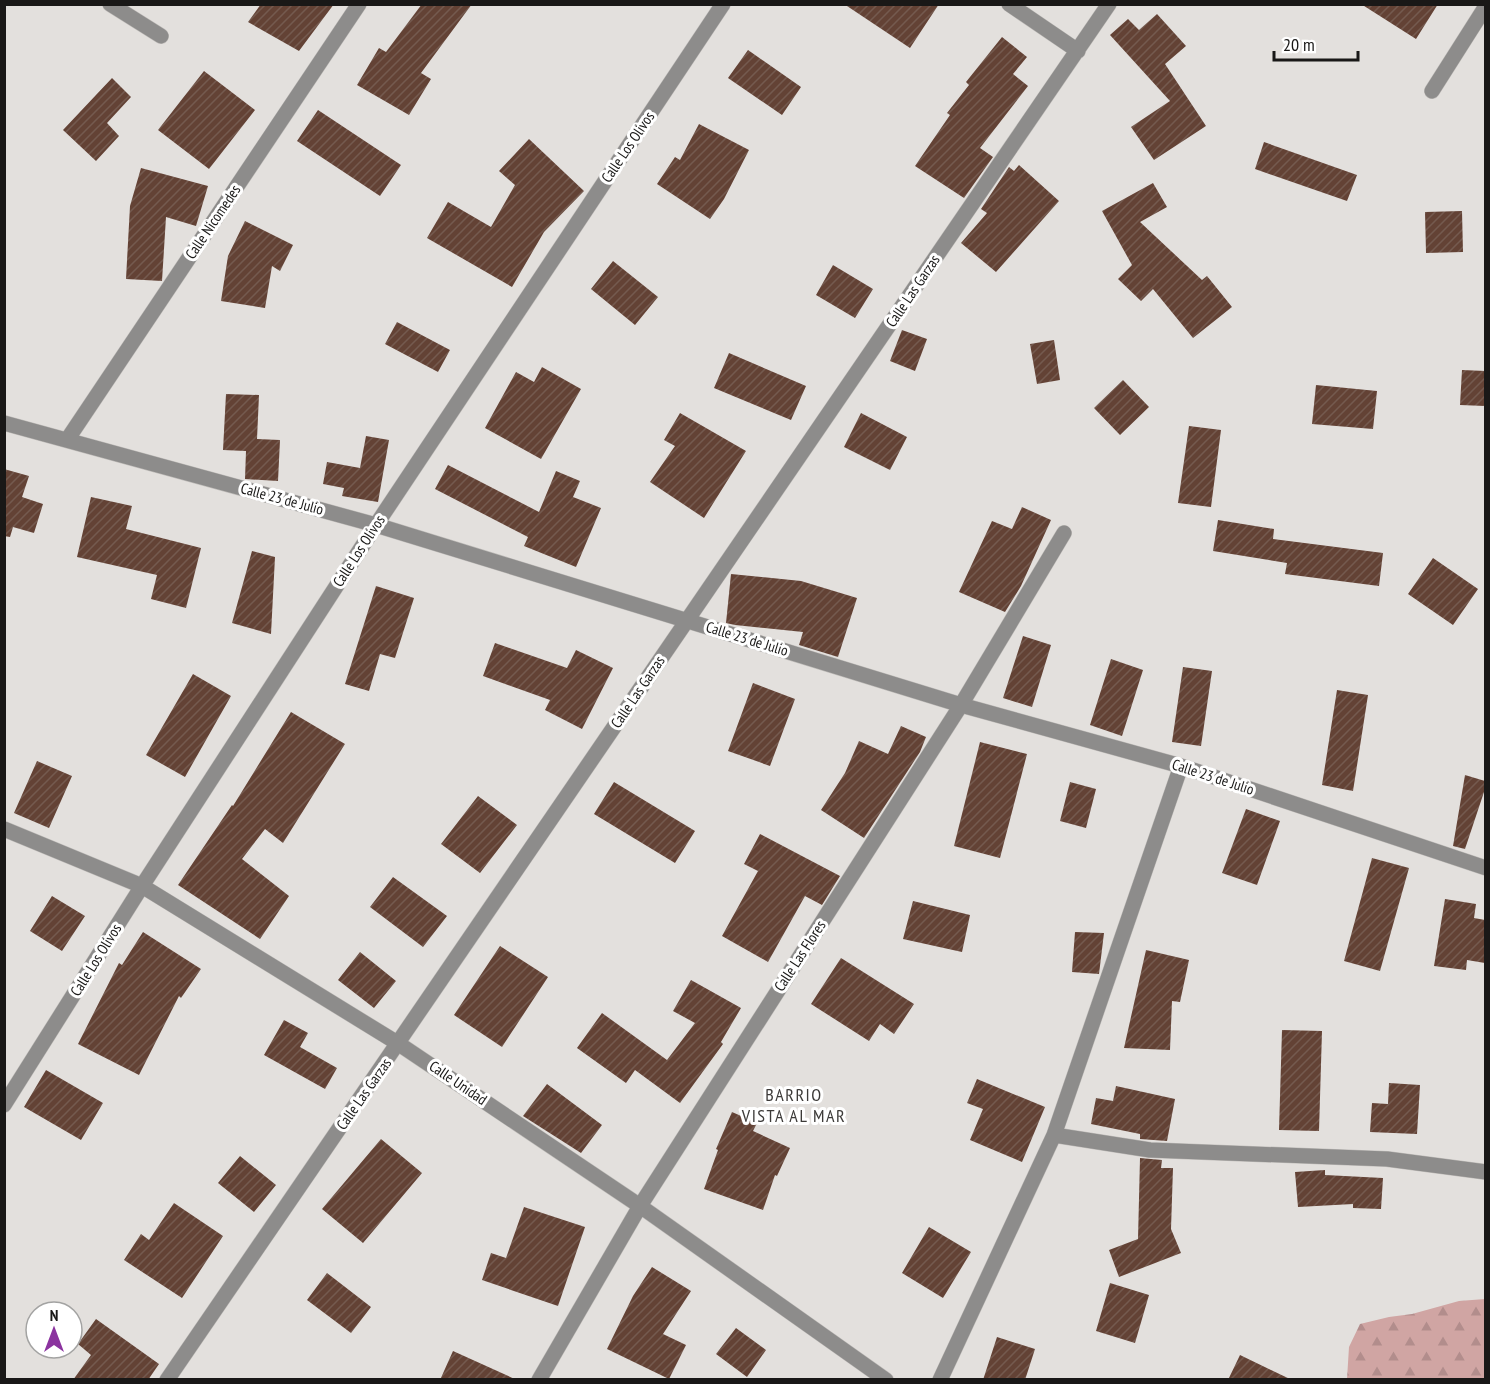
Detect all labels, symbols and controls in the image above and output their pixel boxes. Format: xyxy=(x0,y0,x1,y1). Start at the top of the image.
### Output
scale bar xyxy=(1274,24,1358,62)
text: 20 m xyxy=(1283,33,1315,56)
street label: Calle Los Olivos xyxy=(597,108,658,186)
street label: Calle Nicomedes xyxy=(181,181,244,263)
street label: Calle Las Garzas xyxy=(881,251,944,331)
street label: Calle 23 de Julio xyxy=(239,478,326,519)
street label: Calle Los Olivos xyxy=(328,511,389,590)
street label: Calle 23 de Julio xyxy=(704,617,791,660)
street label: Calle Las Garzas xyxy=(606,652,669,732)
street label: Calle 23 de Julio xyxy=(1170,754,1256,799)
street label: Calle Las Flores xyxy=(770,917,830,995)
street label: Calle Los Olivos xyxy=(66,920,125,999)
street label: Calle Las Garzas xyxy=(332,1054,395,1133)
street label: Calle Unidad xyxy=(426,1056,491,1109)
district label: BARRIO VISTA AL MAR xyxy=(741,1083,846,1127)
north arrow xyxy=(24,1300,84,1360)
text: N xyxy=(50,1305,58,1325)

